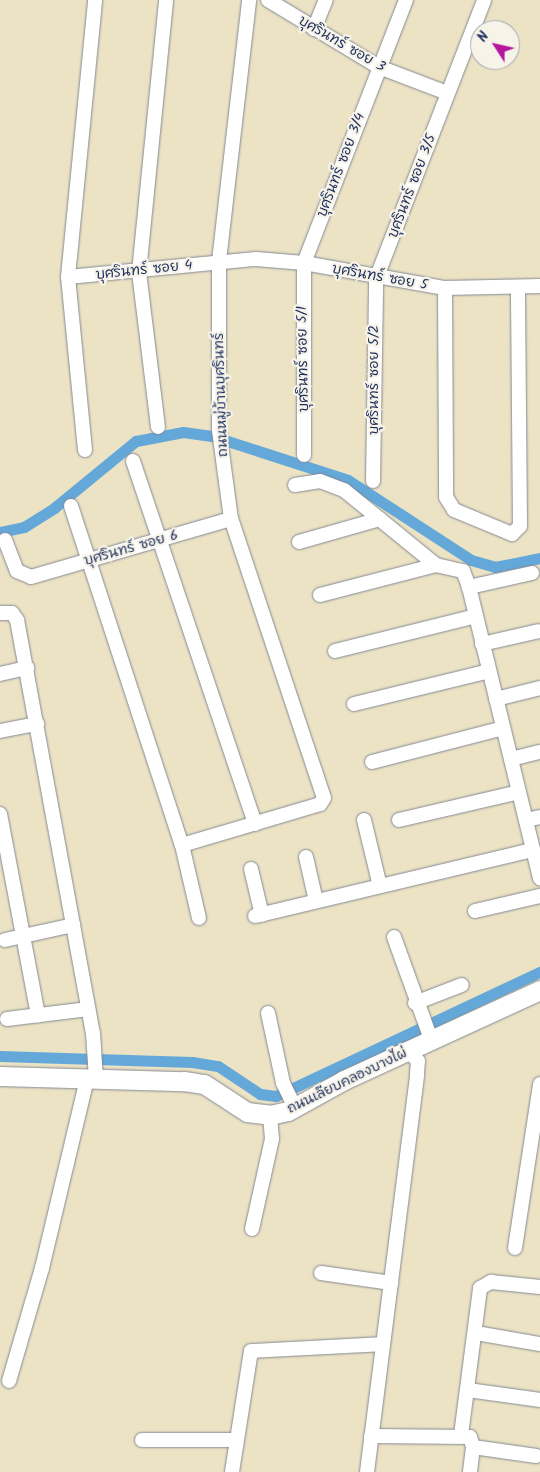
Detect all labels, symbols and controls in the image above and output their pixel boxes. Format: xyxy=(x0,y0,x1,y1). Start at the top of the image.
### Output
street label: บุศรินทร์ ซอย 3 xyxy=(296,12,388,76)
north arrow xyxy=(470,20,520,70)
text: N xyxy=(472,27,495,47)
street label: บุศรินทร์ ซอย 3/4 xyxy=(313,111,369,219)
street label: บุศรินทร์ ซอย 3/5 xyxy=(384,132,440,240)
street label: บุศรินทร์ ซอย 4 xyxy=(95,257,193,283)
street label: บุศรินทร์ ซอย 5 xyxy=(331,260,429,294)
street label: บุศรินทร์ ซอย 5/1 xyxy=(294,306,312,412)
street label: บุศรินทร์ ซอย 5/2 xyxy=(366,325,382,435)
street label: ถนนหมู่บ้านบุศรินทร์ xyxy=(210,333,232,457)
street label: บุศรินทร์ ซอย 6 xyxy=(82,527,180,569)
street label: ถนนเลียบคลองบางไผ่ xyxy=(284,1045,410,1117)

